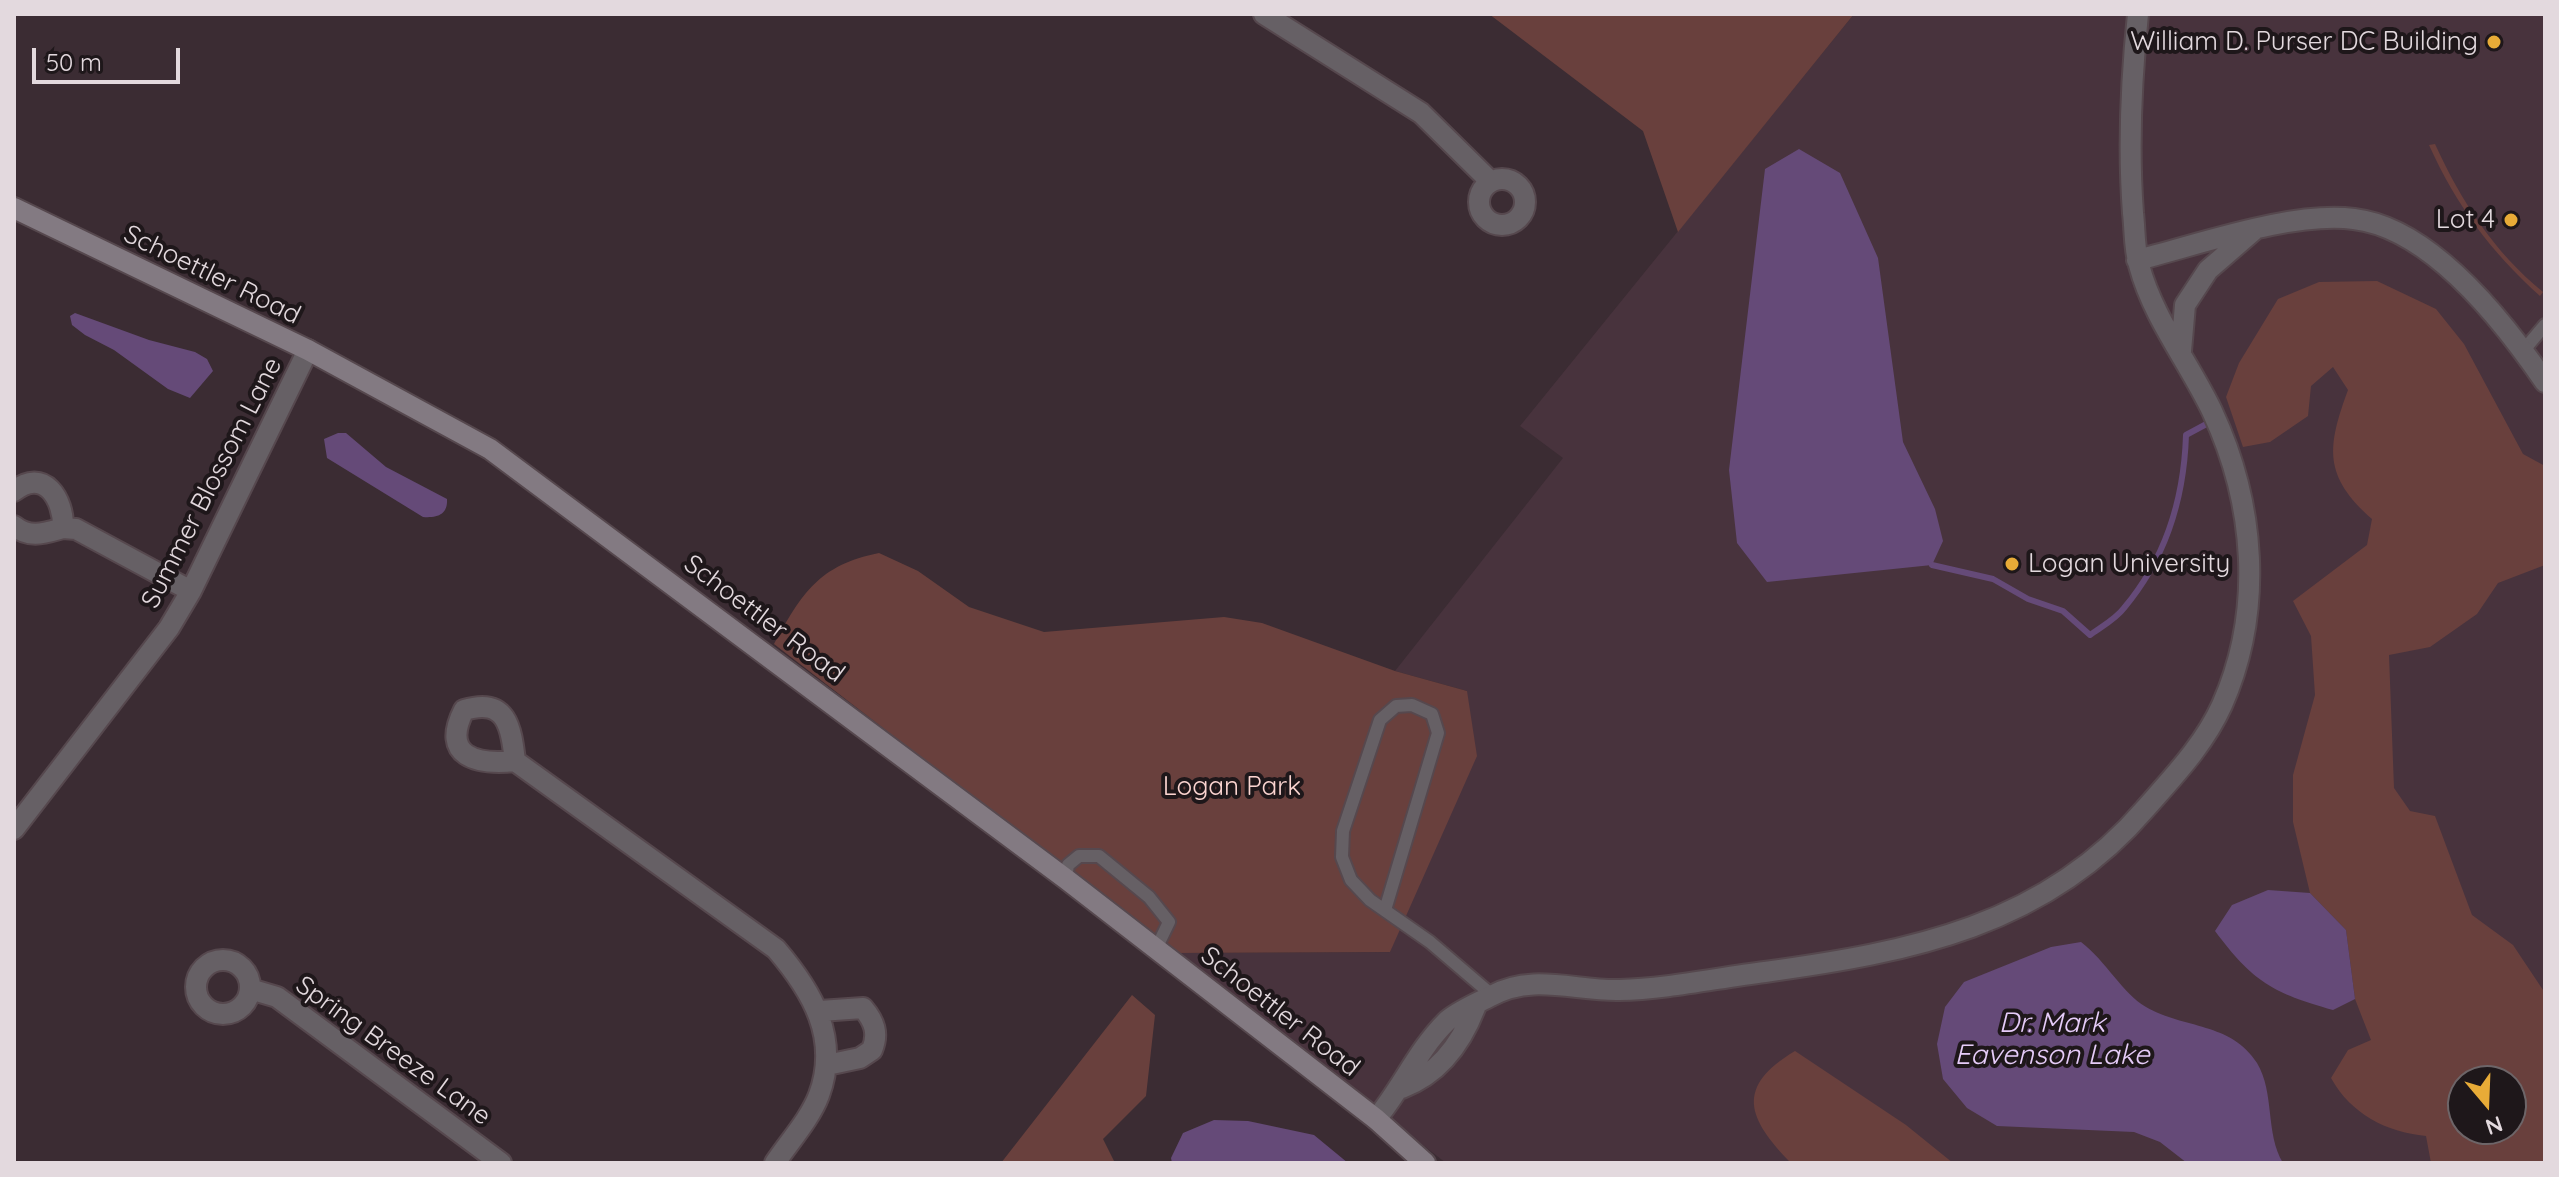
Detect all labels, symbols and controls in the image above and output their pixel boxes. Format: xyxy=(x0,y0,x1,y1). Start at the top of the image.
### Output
place label: William D. Purser DC Building xyxy=(2130,26,2478,58)
scale bar xyxy=(36,32,184,82)
marker: William D. Purser DC Building xyxy=(2485,33,2503,51)
text: 50 m xyxy=(46,47,102,77)
place label: Lot 4 xyxy=(2436,204,2495,236)
marker: Lot 4 xyxy=(2502,211,2520,229)
street label: Schoettler Road xyxy=(118,219,306,331)
street label: Summer Blossom Lane xyxy=(135,352,289,614)
street label: Schoettler Road xyxy=(678,548,850,690)
place label: Logan University xyxy=(2028,548,2230,580)
marker: Logan University xyxy=(2003,555,2021,573)
park label: Logan Park xyxy=(1163,771,1301,803)
street label: Schoettler Road xyxy=(1194,940,1366,1084)
street label: Spring Breeze Lane xyxy=(289,970,497,1132)
water label: Dr. Mark Eavenson Lake xyxy=(1954,1007,2150,1073)
north arrow xyxy=(2447,1065,2527,1145)
text: N xyxy=(2482,1110,2506,1142)

